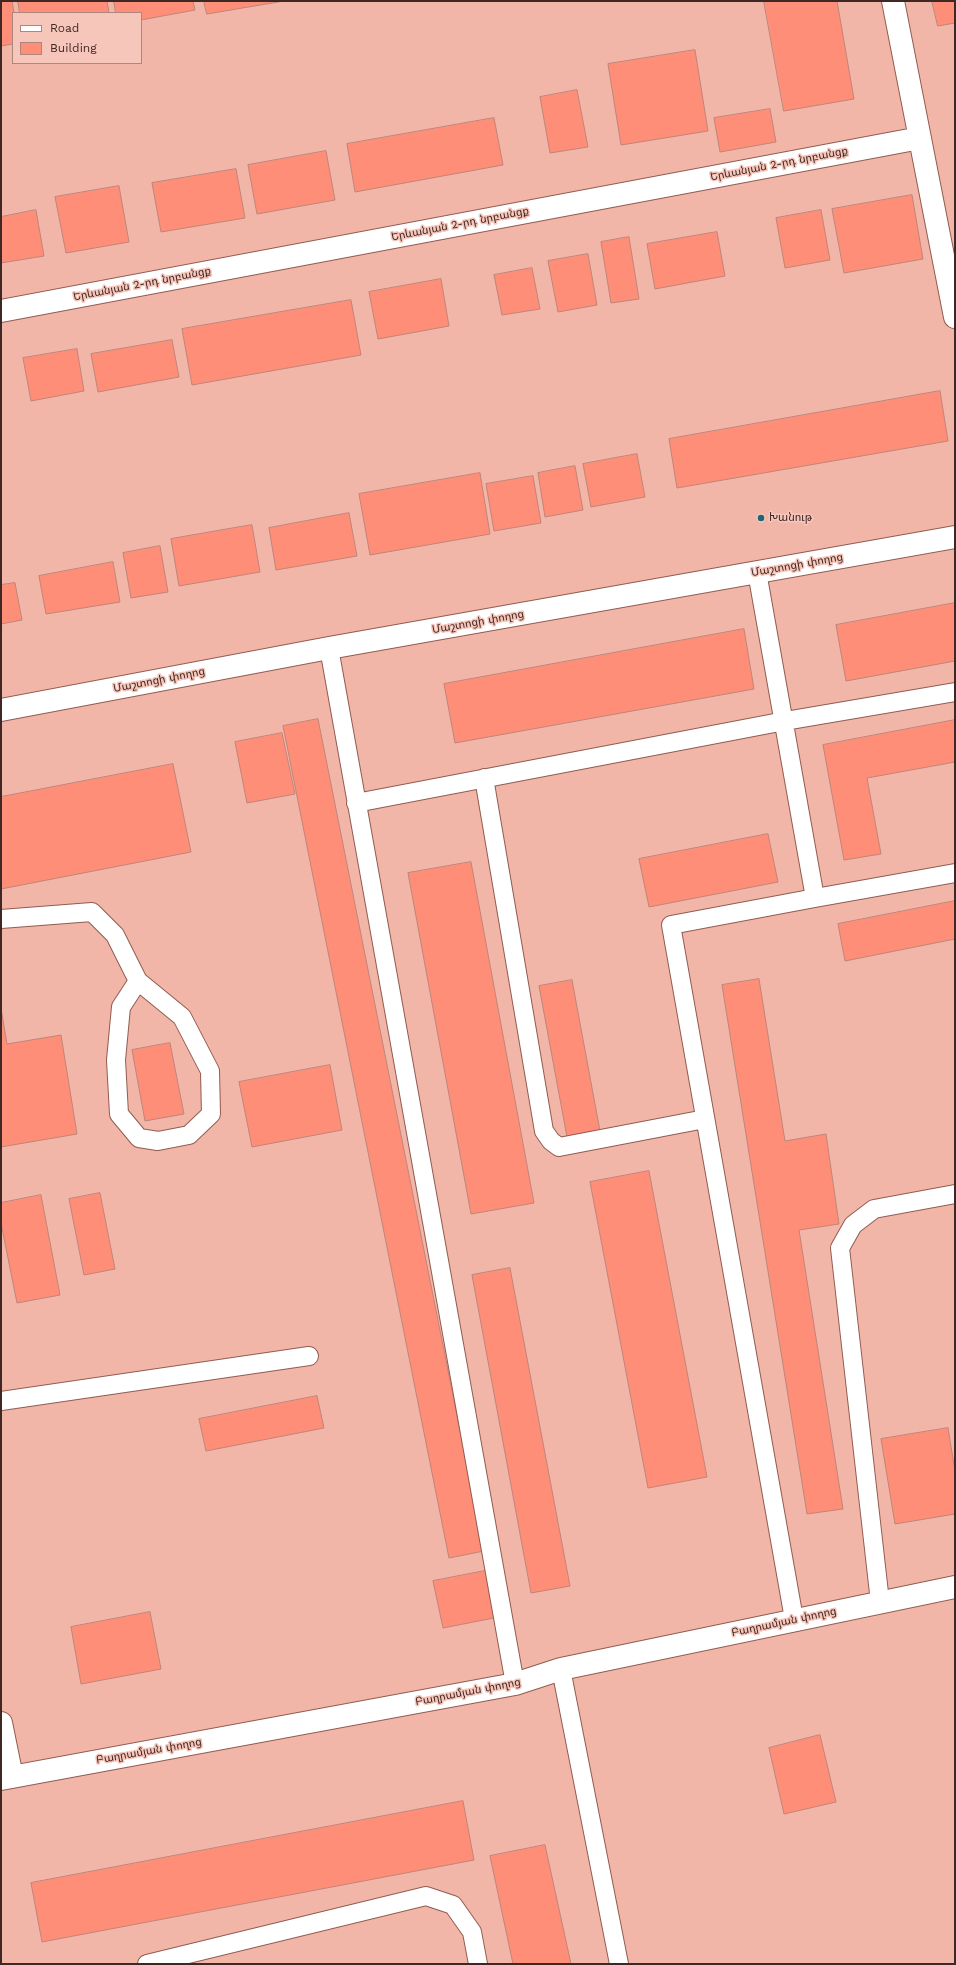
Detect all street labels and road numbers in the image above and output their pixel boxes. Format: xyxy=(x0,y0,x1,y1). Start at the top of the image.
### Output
street label: Երևանյան 2-րդ նրբանցք xyxy=(709,144,849,184)
street label: Երևանյան 2-րդ նրբանցք xyxy=(390,204,530,244)
street label: Երևանյան 2-րդ նրբանցք xyxy=(72,264,212,304)
street label: Մաշտոցի փողոց xyxy=(750,550,844,580)
street label: Մաշտոցի փողոց xyxy=(431,607,525,637)
street label: Մաշտոցի փողոց xyxy=(112,665,206,695)
street label: Բաղրամյան փողոց xyxy=(730,1604,838,1640)
street label: Բաղրամյան փողոց xyxy=(414,1675,522,1709)
street label: Բաղրամյան փողոց xyxy=(95,1735,203,1767)

